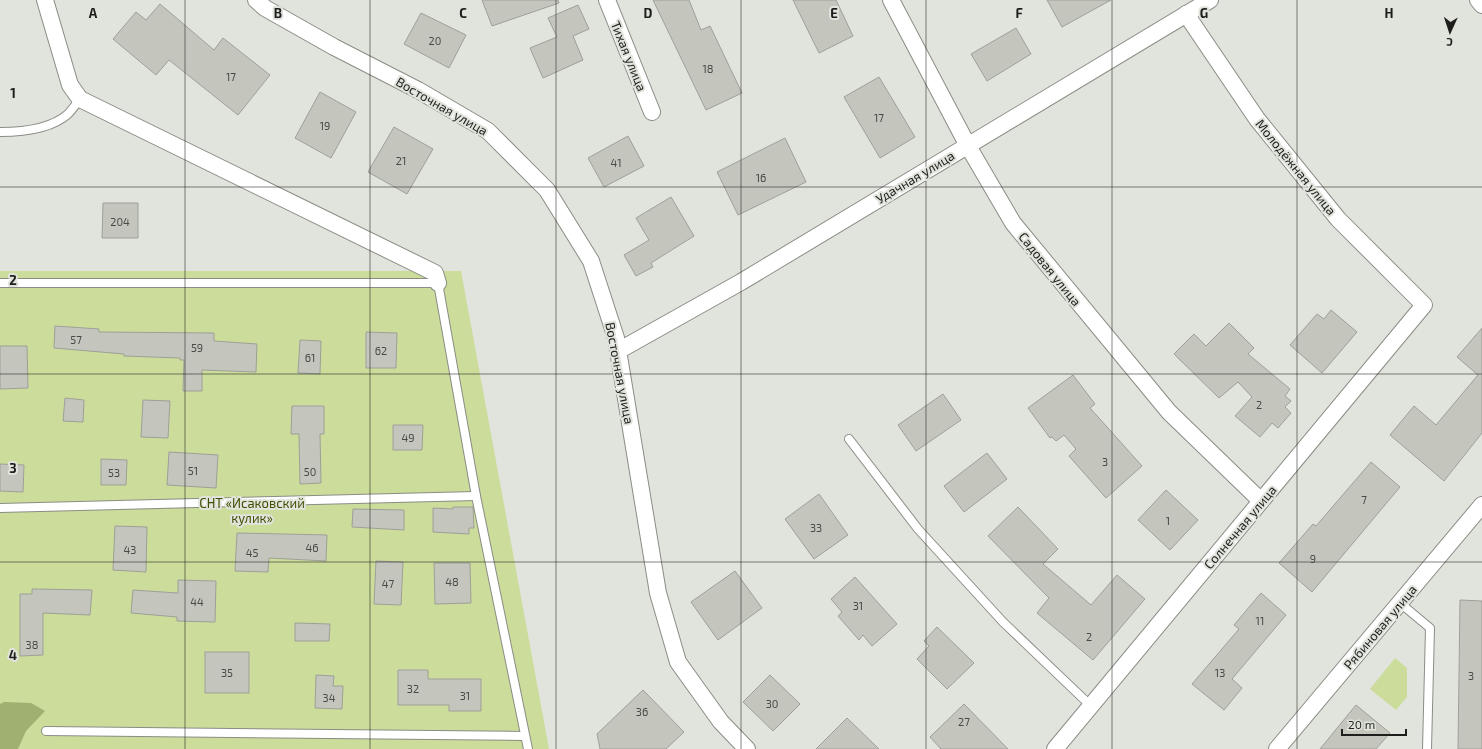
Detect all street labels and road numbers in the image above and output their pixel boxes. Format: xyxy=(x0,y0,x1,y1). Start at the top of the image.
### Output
street label: Тихая улица xyxy=(608,19,650,93)
street label: Восточная улица xyxy=(393,73,491,139)
street label: Молодёжная улица xyxy=(1252,116,1340,218)
street label: Удачная улица xyxy=(873,147,957,207)
street label: Садовая улица xyxy=(1015,229,1085,309)
street label: Восточная улица xyxy=(602,321,638,425)
street label: Солнечная улица xyxy=(1200,482,1280,572)
street label: Рябиновая улица xyxy=(1340,581,1420,673)

